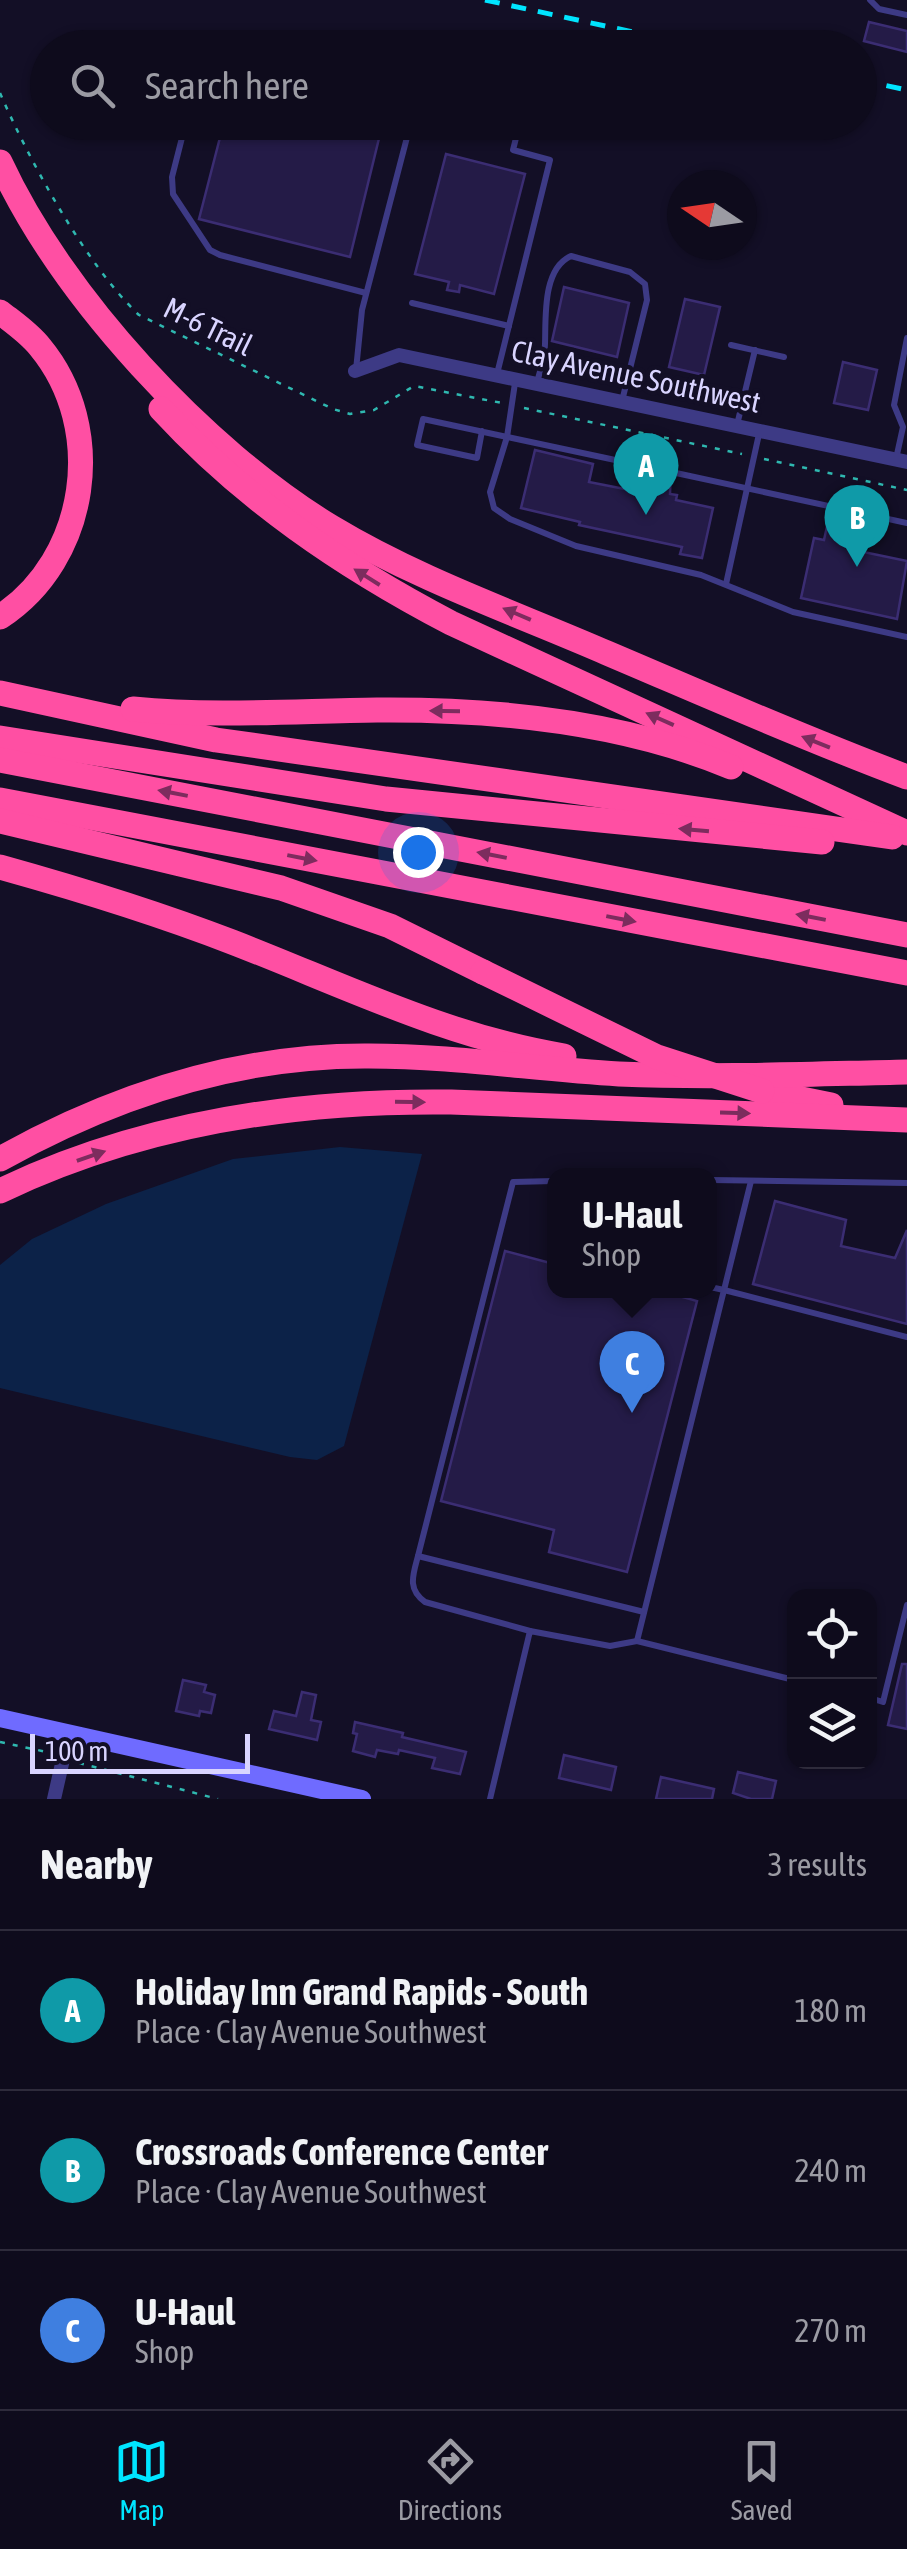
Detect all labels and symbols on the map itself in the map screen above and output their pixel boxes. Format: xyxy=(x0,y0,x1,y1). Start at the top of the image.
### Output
north arrow xyxy=(667,170,757,260)
street label: M-6 Trail xyxy=(159,290,258,362)
street label: Clay Avenue Southwest xyxy=(509,333,764,419)
pin: A xyxy=(614,432,678,515)
pin: B xyxy=(824,484,890,567)
one-way arrow xyxy=(354,568,381,587)
one-way arrow xyxy=(502,606,532,622)
one-way arrow xyxy=(428,703,460,719)
one-way arrow xyxy=(645,710,674,727)
one-way arrow xyxy=(801,733,831,749)
one-way arrow xyxy=(157,785,188,801)
one-way arrow xyxy=(678,822,710,838)
your location xyxy=(393,827,444,878)
one-way arrow xyxy=(476,847,507,862)
one-way arrow xyxy=(287,850,318,866)
one-way arrow xyxy=(795,908,826,924)
one-way arrow xyxy=(606,911,637,927)
one-way arrow xyxy=(394,1094,426,1110)
one-way arrow xyxy=(719,1106,751,1122)
one-way arrow xyxy=(76,1148,106,1163)
pin: C xyxy=(600,1330,664,1413)
scale bar xyxy=(30,1729,250,1774)

